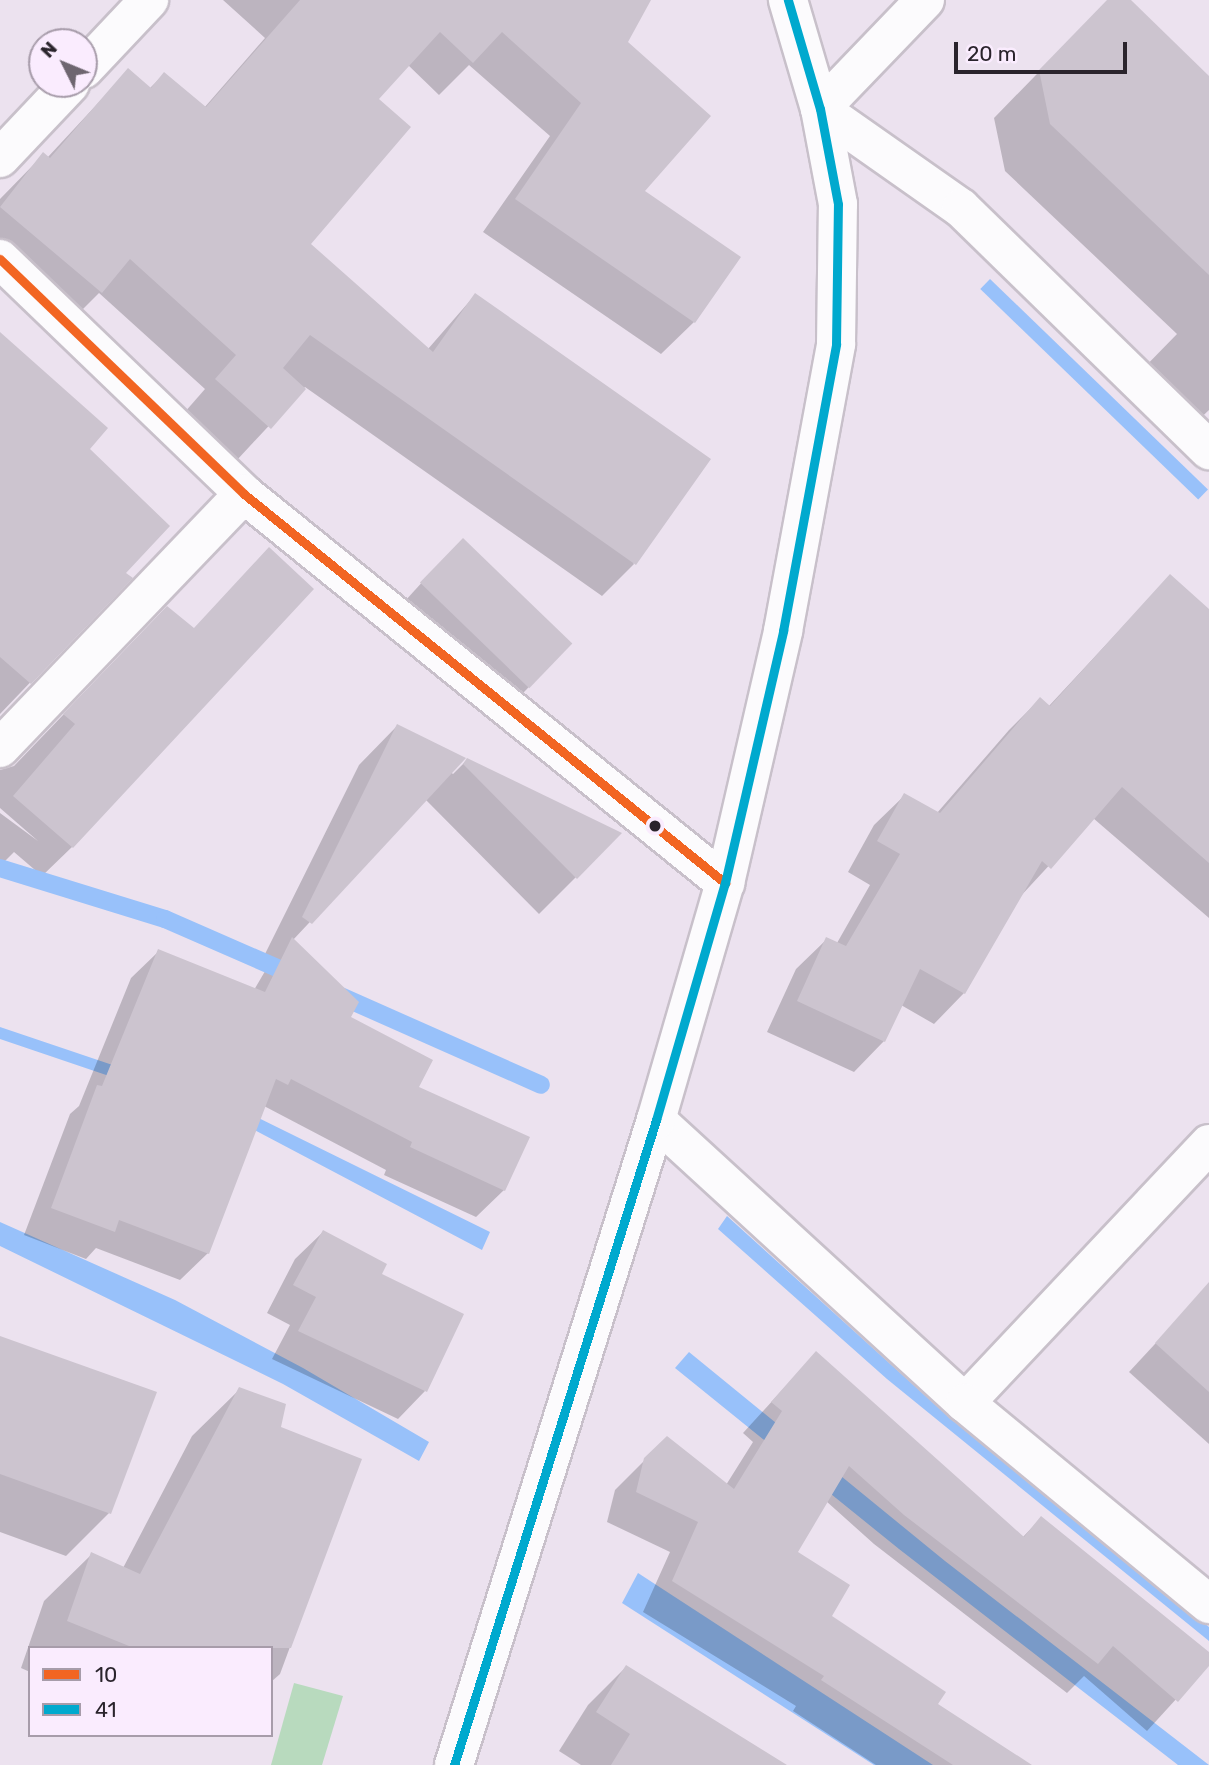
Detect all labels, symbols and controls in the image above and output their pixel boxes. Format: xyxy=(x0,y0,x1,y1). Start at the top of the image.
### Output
north arrow xyxy=(28,28,98,98)
scale bar xyxy=(957,28,1130,72)
text: N xyxy=(36,37,62,63)
text: 20 m xyxy=(967,41,1016,66)
unlabelled marker xyxy=(648,819,662,833)
legend xyxy=(28,1646,273,1737)
text: 10 xyxy=(95,1662,117,1687)
text: 41 xyxy=(95,1697,117,1722)

